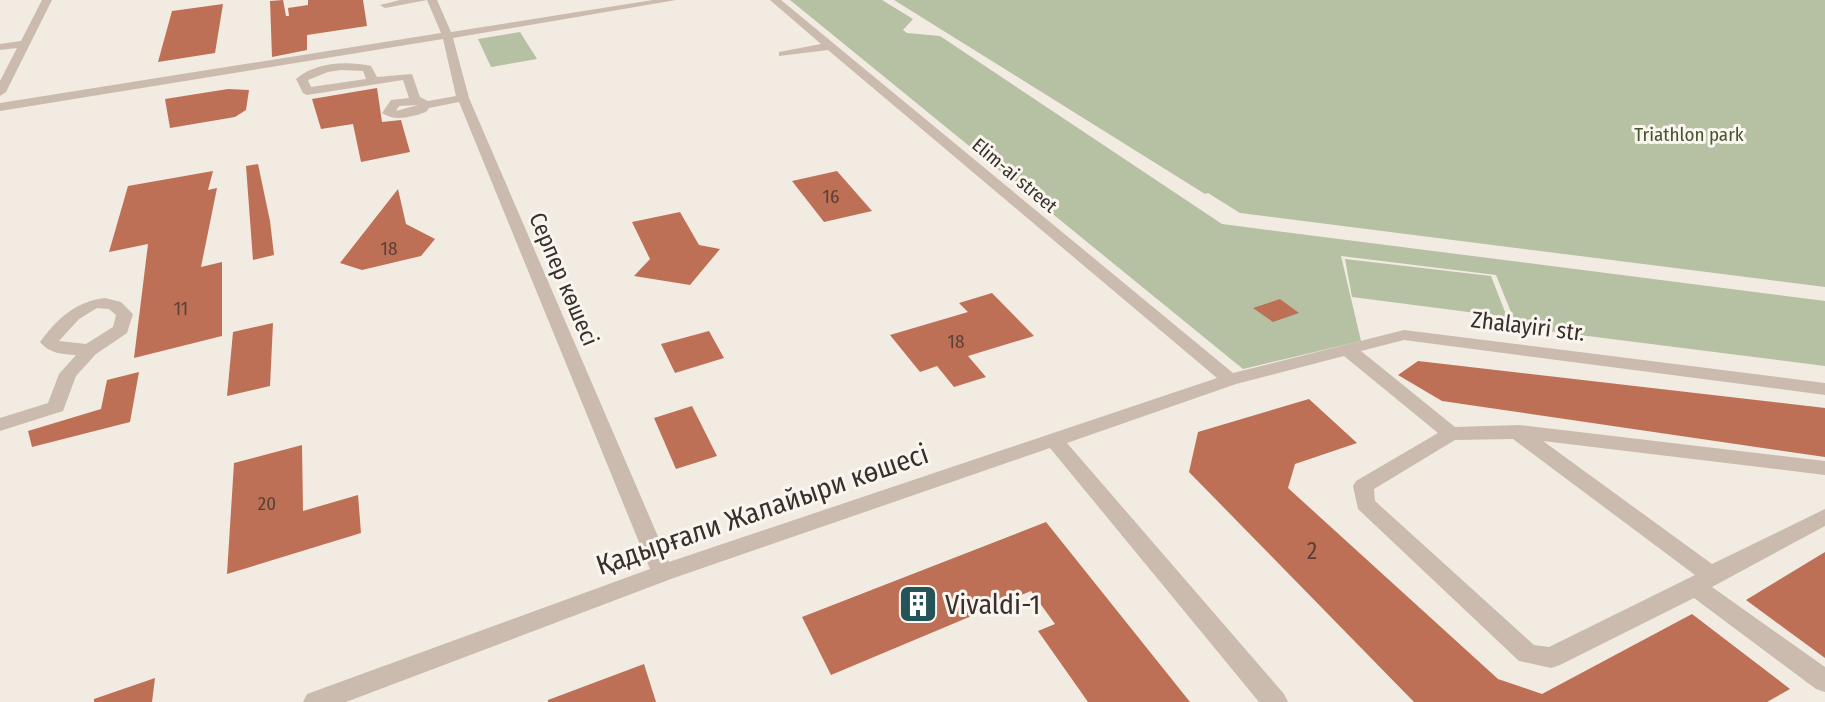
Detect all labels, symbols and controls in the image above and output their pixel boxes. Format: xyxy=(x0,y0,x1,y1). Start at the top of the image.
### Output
park label: Triathlon park xyxy=(1634,123,1744,146)
street label: Elim-ai street xyxy=(967,133,1062,218)
house number: 16 xyxy=(823,185,839,208)
street label: Серпер көшесі xyxy=(523,208,605,350)
house number: 18 xyxy=(381,237,397,260)
house number: 11 xyxy=(174,297,188,320)
street label: Zhalayiri str. xyxy=(1469,305,1587,347)
house number: 18 xyxy=(948,330,964,353)
street label: Қадырғали Жалайыри көшесі xyxy=(592,437,933,582)
house number: 20 xyxy=(258,492,276,515)
house number: 2 xyxy=(1307,537,1317,565)
building icon: Vivaldi-1 xyxy=(897,583,939,625)
place label: Vivaldi-1 xyxy=(945,588,1040,621)

